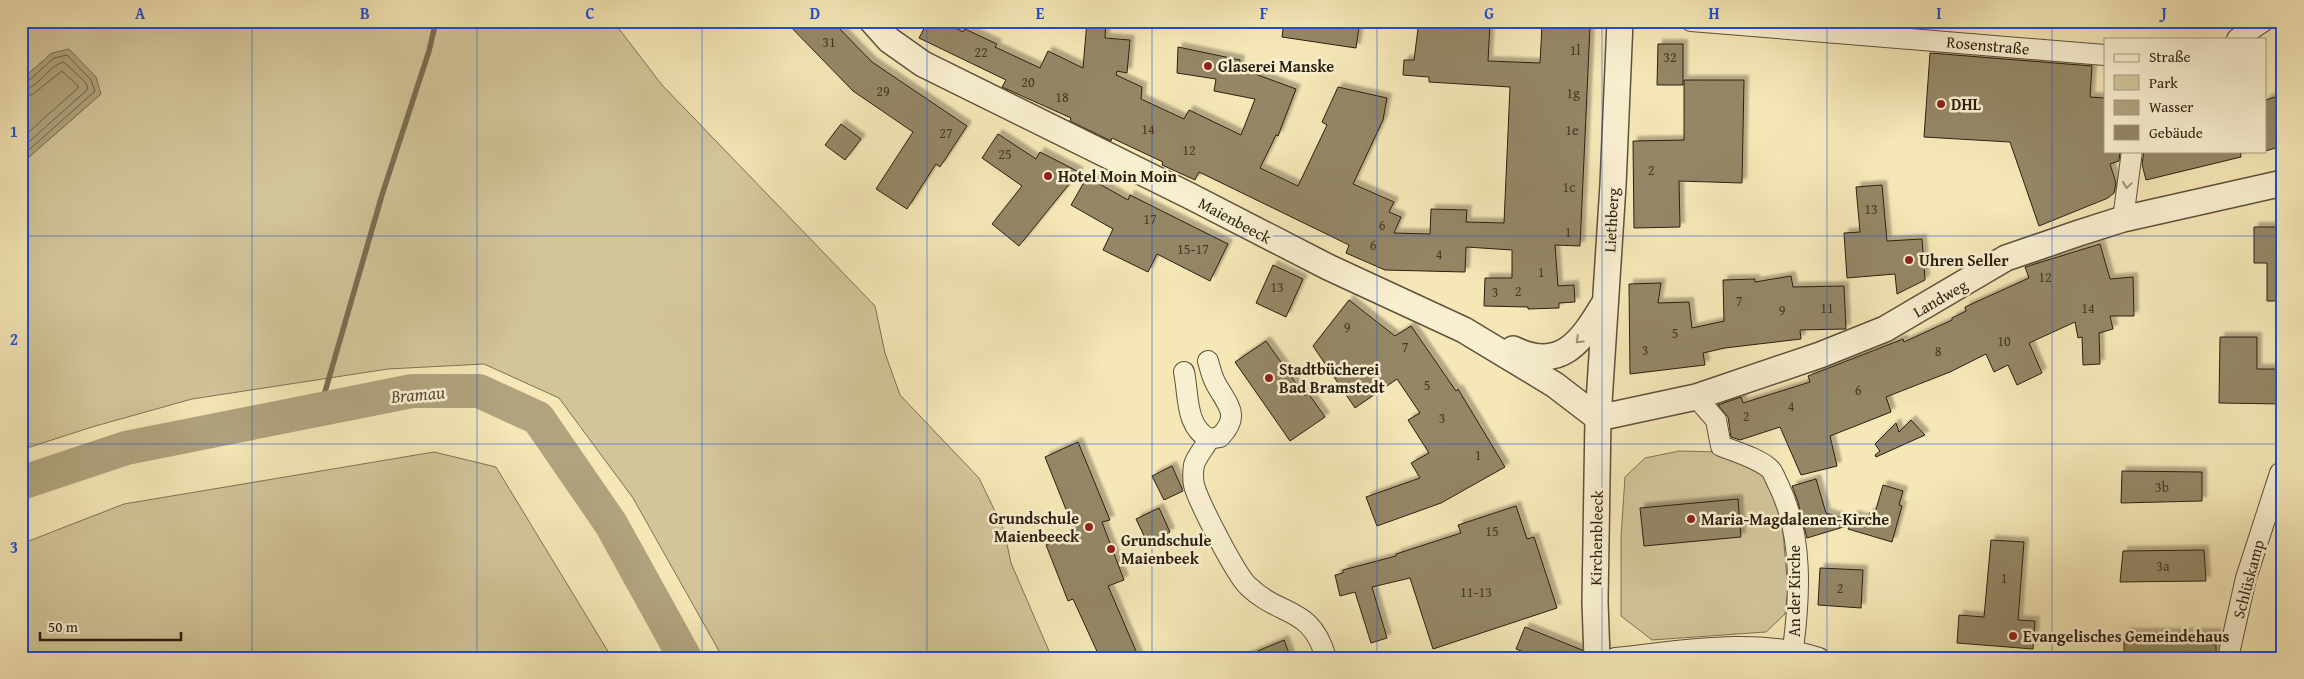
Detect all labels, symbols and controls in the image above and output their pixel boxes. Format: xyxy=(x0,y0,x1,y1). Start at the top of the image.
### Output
text: A xyxy=(135,1,146,25)
text: B xyxy=(360,1,370,25)
text: C xyxy=(585,1,595,25)
text: D xyxy=(810,1,820,25)
text: E xyxy=(1036,1,1045,25)
text: F xyxy=(1260,1,1268,25)
text: G xyxy=(1484,1,1494,25)
text: H xyxy=(1708,1,1720,25)
text: I xyxy=(1936,1,1942,25)
text: J xyxy=(2158,1,2167,25)
street label: Rosenstraße xyxy=(1946,29,2030,61)
house number: 31 xyxy=(822,32,836,52)
legend xyxy=(2104,38,2266,152)
house number: 1l xyxy=(1570,40,1580,60)
house number: 22 xyxy=(974,42,988,62)
text: Straße xyxy=(2149,46,2191,67)
house number: 32 xyxy=(1663,47,1677,67)
place label: Glaserei Manske xyxy=(1218,54,1334,78)
marker: Glaserei Manske xyxy=(1202,60,1214,72)
house number: 20 xyxy=(1021,72,1035,92)
text: Park xyxy=(2149,72,2178,93)
house number: 29 xyxy=(876,81,890,101)
house number: 1g xyxy=(1566,83,1580,103)
house number: 18 xyxy=(1055,87,1069,107)
place label: DHL xyxy=(1951,92,1982,116)
text: Wasser xyxy=(2149,96,2193,117)
marker: DHL xyxy=(1935,98,1947,110)
text: 1 xyxy=(10,119,18,143)
house number: 14 xyxy=(1141,119,1155,139)
house number: 1e xyxy=(1565,120,1579,140)
text: Gebäude xyxy=(2149,122,2203,143)
house number: 27 xyxy=(939,123,953,143)
house number: 12 xyxy=(1182,140,1196,160)
house number: 25 xyxy=(998,144,1012,164)
house number: 2 xyxy=(1648,160,1654,180)
place label: Hotel Moin Moin xyxy=(1058,164,1177,188)
marker: Hotel Moin Moin xyxy=(1042,170,1054,182)
house number: 1c xyxy=(1563,177,1575,197)
one-way arrow xyxy=(2122,181,2133,189)
street label: Liethberg xyxy=(1597,187,1625,253)
street label: Maienbeeck xyxy=(1194,191,1277,250)
house number: 13 xyxy=(1864,199,1878,219)
house number: 17 xyxy=(1143,209,1157,229)
house number: 6 xyxy=(1379,215,1386,235)
house number: 1 xyxy=(1565,222,1571,242)
house number: 6 xyxy=(1370,235,1377,255)
house number: 15-17 xyxy=(1177,239,1209,259)
house number: 4 xyxy=(1436,244,1443,264)
place label: Uhren Seller xyxy=(1919,248,2009,272)
marker: Uhren Seller xyxy=(1903,254,1915,266)
house number: 1 xyxy=(1538,262,1544,282)
house number: 12 xyxy=(2038,267,2052,287)
street label: Landweg xyxy=(1908,273,1972,323)
house number: 13 xyxy=(1270,277,1284,297)
house number: 2 xyxy=(1515,281,1521,301)
house number: 3 xyxy=(1492,282,1498,302)
house number: 7 xyxy=(1736,291,1743,311)
house number: 11 xyxy=(1820,298,1834,318)
house number: 14 xyxy=(2081,298,2095,318)
house number: 9 xyxy=(1779,300,1786,320)
house number: 9 xyxy=(1344,317,1351,337)
house number: 5 xyxy=(1672,323,1678,343)
text: 2 xyxy=(10,327,18,351)
house number: 10 xyxy=(1997,331,2011,351)
one-way arrow xyxy=(1576,334,1585,343)
house number: 7 xyxy=(1402,337,1409,357)
house number: 3 xyxy=(1642,340,1648,360)
house number: 8 xyxy=(1935,341,1942,361)
place label: Stadtbücherei Bad Bramstedt xyxy=(1279,357,1385,399)
marker: Stadtbücherei Bad Bramstedt xyxy=(1263,372,1275,384)
house number: 5 xyxy=(1424,375,1430,395)
water label: Bramau xyxy=(389,378,446,410)
house number: 6 xyxy=(1855,380,1862,400)
house number: 4 xyxy=(1788,396,1795,416)
house number: 2 xyxy=(1743,406,1749,426)
house number: 3 xyxy=(1439,408,1445,428)
house number: 1 xyxy=(1475,445,1481,465)
house number: 3b xyxy=(2155,477,2169,497)
street label: Kirchenbleeck xyxy=(1583,489,1609,586)
place label: Grundschule Maienbeeck xyxy=(989,506,1080,548)
place label: Maria-Magdalenen-Kirche xyxy=(1701,507,1889,531)
marker: Maria-Magdalenen-Kirche xyxy=(1685,513,1697,525)
marker: Grundschule Maienbeeck xyxy=(1083,521,1095,533)
house number: 15 xyxy=(1485,521,1499,541)
place label: Grundschule Maienbeek xyxy=(1121,528,1211,570)
text: 3 xyxy=(10,535,18,559)
street label: Schlüskamp xyxy=(2226,537,2270,621)
marker: Grundschule Maienbeek xyxy=(1105,543,1117,555)
street label: An der Kirche xyxy=(1782,545,1806,637)
house number: 3a xyxy=(2156,556,2170,576)
house number: 1 xyxy=(2001,568,2007,588)
house number: 2 xyxy=(1837,578,1843,598)
house number: 11-13 xyxy=(1460,582,1492,602)
scale bar xyxy=(40,609,181,641)
text: 50 m xyxy=(48,616,79,637)
place label: Evangelisches Gemeindehaus xyxy=(2023,624,2229,648)
marker: Evangelisches Gemeindehaus xyxy=(2007,630,2019,642)

